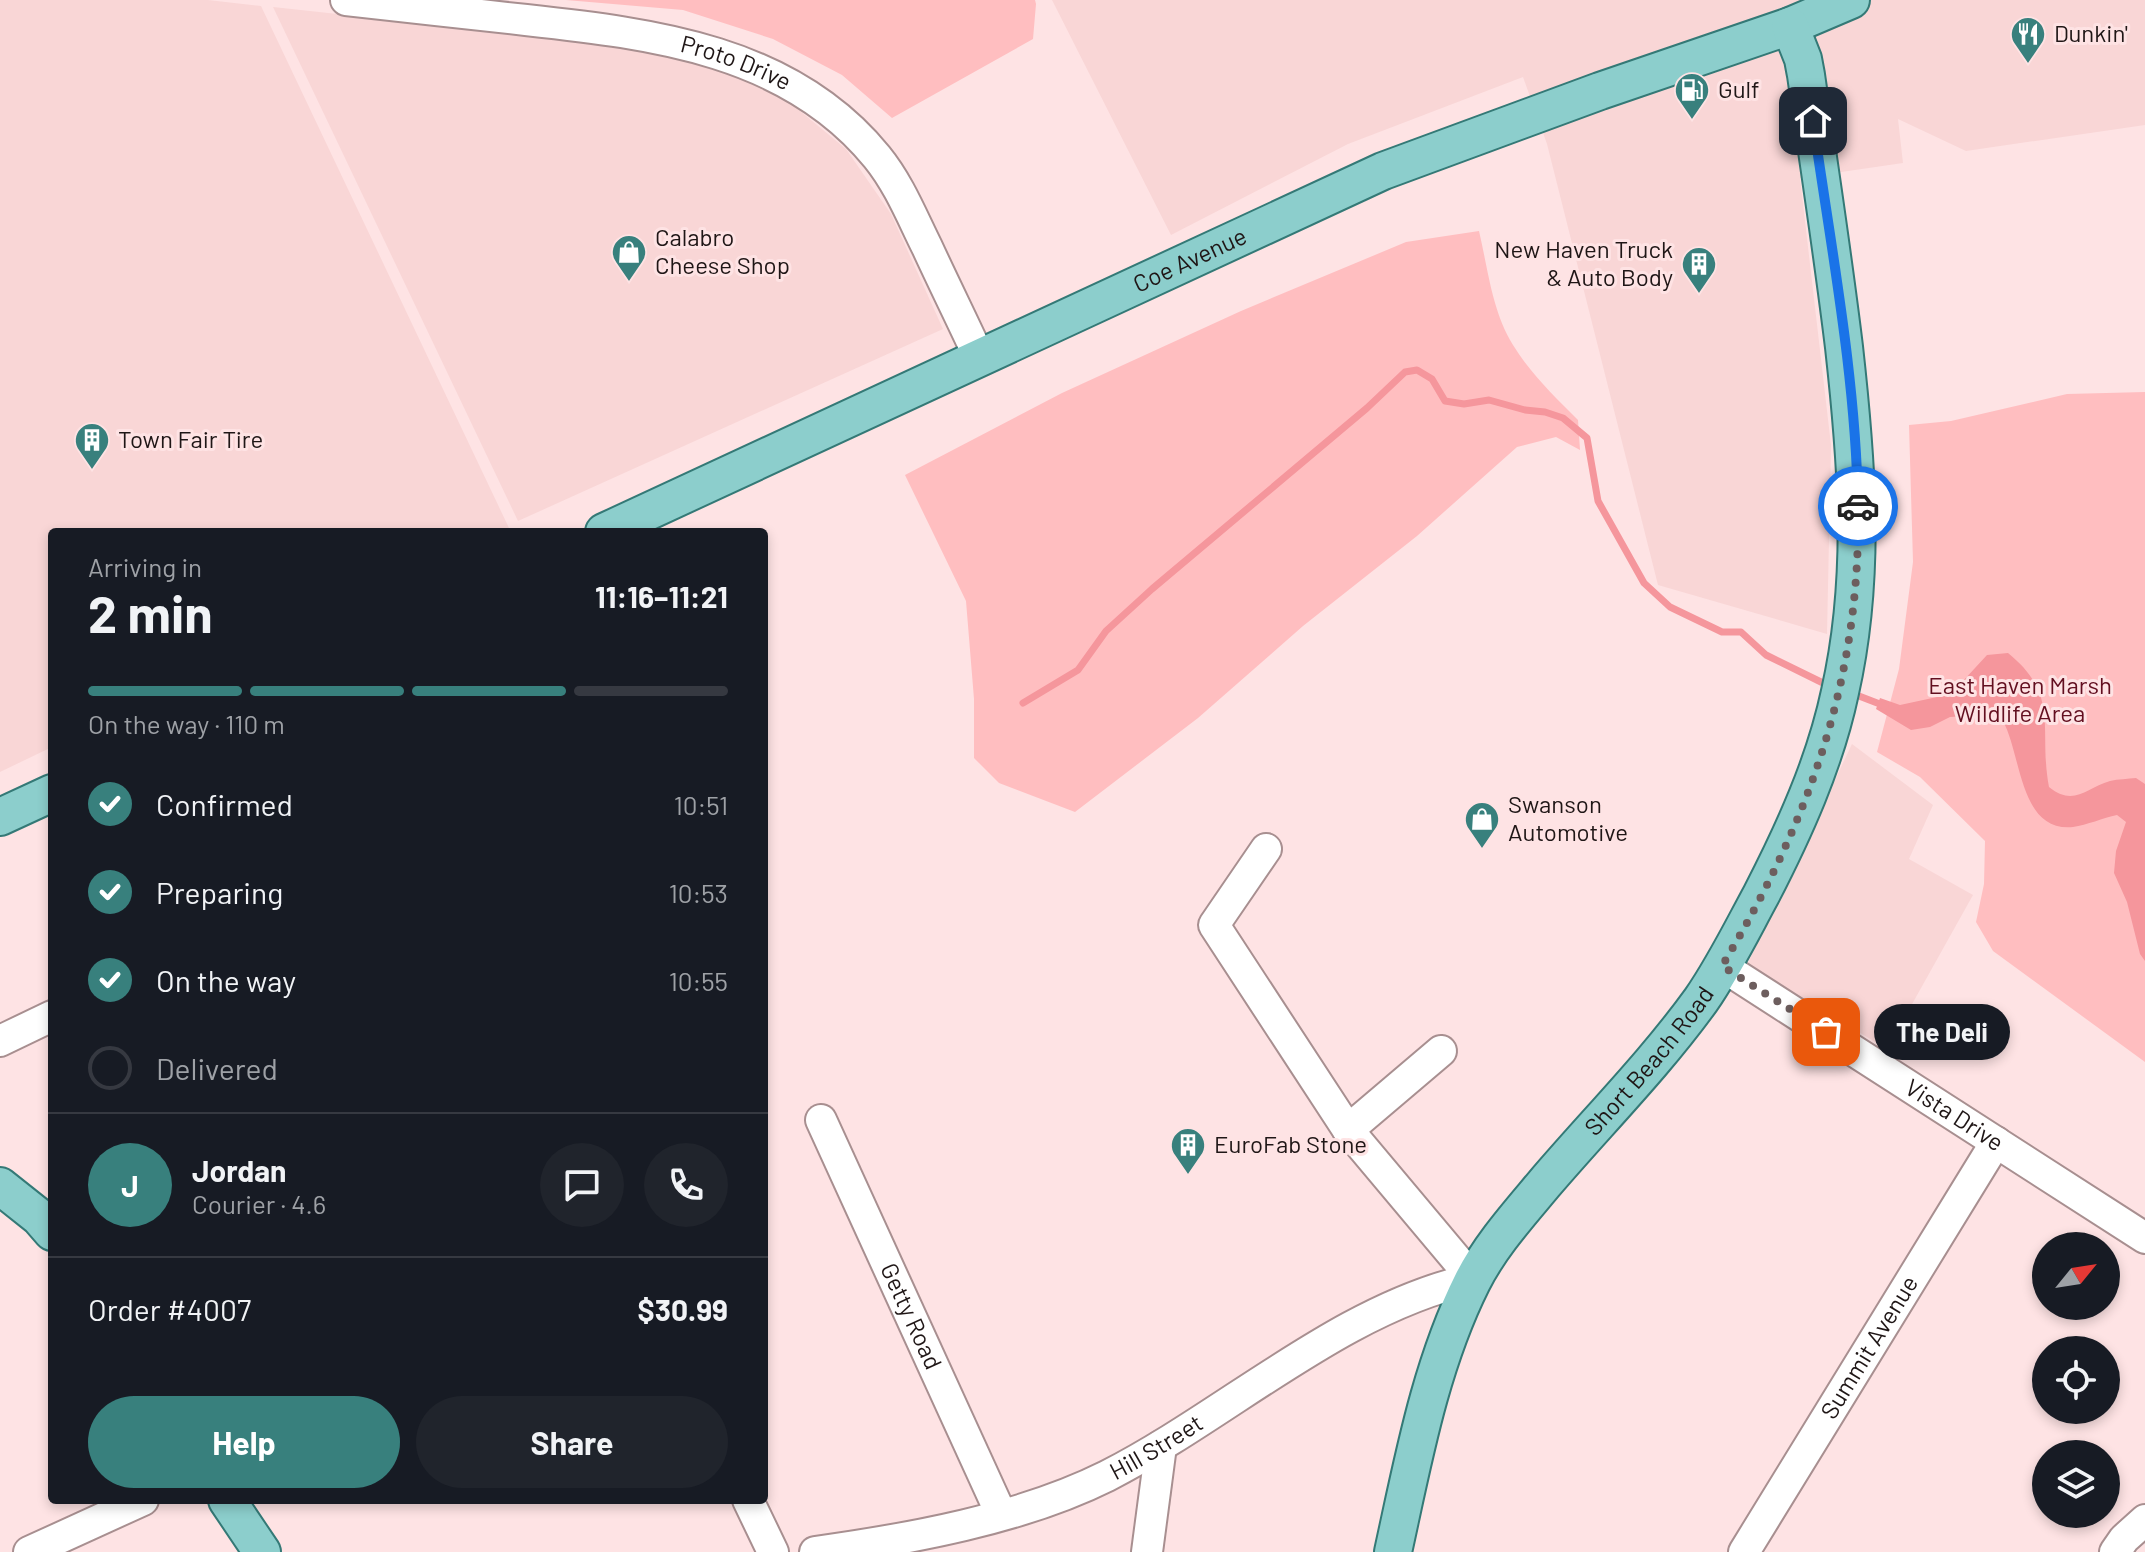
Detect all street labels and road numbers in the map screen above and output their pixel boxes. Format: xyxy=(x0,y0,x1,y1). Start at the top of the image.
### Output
street label: Proto Drive xyxy=(678,28,797,95)
street label: Coe Avenue xyxy=(1128,220,1251,298)
street label: Short Beach Road xyxy=(1578,980,1719,1141)
street label: Vista Drive xyxy=(1900,1072,2010,1156)
street label: Getty Road xyxy=(875,1258,949,1374)
street label: Summit Avenue xyxy=(1813,1270,1923,1424)
street label: Hill Street xyxy=(1104,1407,1208,1485)

